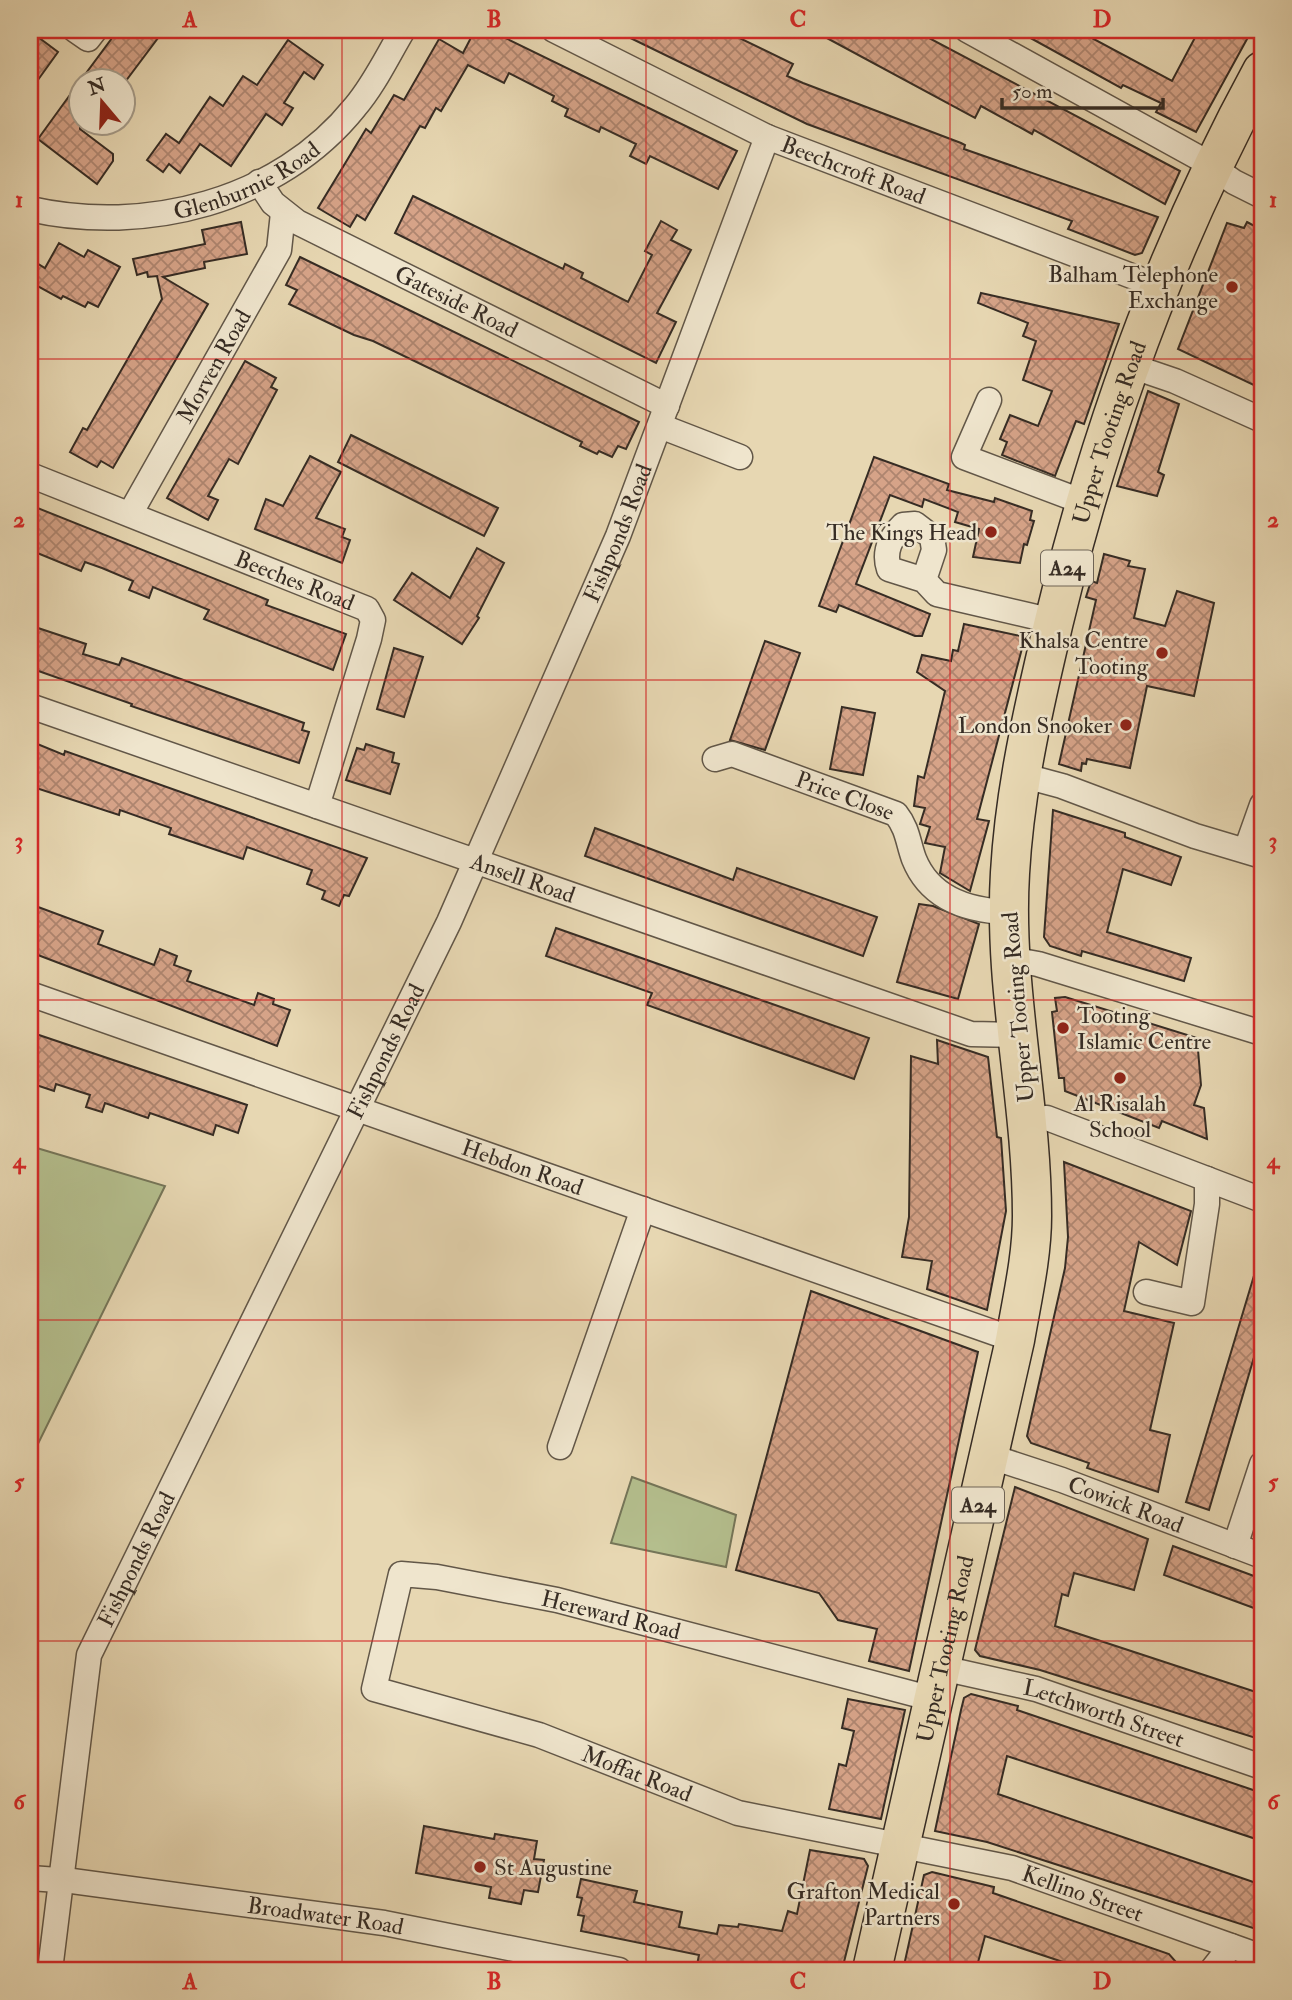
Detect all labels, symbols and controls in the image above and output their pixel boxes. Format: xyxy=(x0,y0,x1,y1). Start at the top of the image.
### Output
text: A xyxy=(182,5,198,34)
text: B xyxy=(486,5,502,34)
text: C xyxy=(790,5,806,34)
text: D xyxy=(1093,5,1111,34)
north arrow xyxy=(66,66,136,136)
scale bar xyxy=(1002,66,1162,110)
text: N xyxy=(84,72,110,101)
text: 50 m xyxy=(1012,78,1053,105)
street label: Beechcroft Road xyxy=(777,129,930,211)
street label: Glenburnie Road xyxy=(171,135,326,226)
text: 1 xyxy=(15,185,23,214)
text: 1 xyxy=(1269,185,1277,214)
street label: Gateside Road xyxy=(390,259,523,344)
place label: Balham Telephone Exchange xyxy=(1048,260,1218,315)
marker: Balham Telephone Exchange xyxy=(1224,279,1240,295)
street label: Morven Road xyxy=(170,304,257,428)
street label: Upper Tooting Road xyxy=(1066,337,1153,527)
street label: Fishponds Road xyxy=(576,460,658,607)
text: 2 xyxy=(13,505,25,534)
text: 2 xyxy=(1267,505,1279,534)
place label: The Kings Head xyxy=(826,518,977,547)
marker: The Kings Head xyxy=(983,524,999,540)
street label: Beeches Road xyxy=(231,544,359,617)
road number: A24 xyxy=(1041,550,1093,586)
place label: Khalsa Centre Tooting xyxy=(1019,626,1149,681)
marker: Khalsa Centre Tooting xyxy=(1154,645,1170,661)
place label: London Snooker xyxy=(958,711,1112,740)
marker: London Snooker xyxy=(1118,717,1134,733)
street label: Price Close xyxy=(792,764,899,827)
text: 3 xyxy=(15,826,23,855)
text: 3 xyxy=(1269,826,1277,855)
street label: Ansell Road xyxy=(466,846,579,909)
street label: Upper Tooting Road xyxy=(995,911,1042,1103)
street label: Fishponds Road xyxy=(340,979,431,1124)
place label: Tooting Islamic Centre xyxy=(1077,1001,1212,1056)
marker: Tooting Islamic Centre xyxy=(1055,1020,1071,1036)
marker: Al Risalah School xyxy=(1112,1070,1128,1086)
place label: Al Risalah School xyxy=(1073,1089,1166,1144)
street label: Hebdon Road xyxy=(458,1132,587,1202)
text: 4 xyxy=(12,1146,27,1175)
text: 4 xyxy=(1266,1146,1281,1175)
text: 5 xyxy=(14,1467,25,1496)
text: 5 xyxy=(1268,1467,1279,1496)
street label: Cowick Road xyxy=(1064,1469,1188,1539)
street label: Fishponds Road xyxy=(91,1487,181,1632)
road number: A24 xyxy=(952,1488,1004,1522)
street label: Upper Tooting Road xyxy=(910,1553,980,1746)
street label: Hereward Road xyxy=(538,1584,684,1646)
street label: Letchworth Street xyxy=(1021,1672,1188,1754)
street label: Moffat Road xyxy=(578,1739,696,1808)
text: 6 xyxy=(13,1787,27,1816)
text: 6 xyxy=(1267,1787,1281,1816)
place label: St Augustine xyxy=(494,1853,612,1882)
street label: Kellino Street xyxy=(1018,1858,1147,1928)
marker: St Augustine xyxy=(472,1859,488,1875)
place label: Grafton Medical Partners xyxy=(787,1877,940,1932)
street label: Broadwater Road xyxy=(246,1890,406,1941)
marker: Grafton Medical Partners xyxy=(946,1896,962,1912)
text: A xyxy=(182,1967,198,1996)
text: B xyxy=(486,1967,502,1996)
text: C xyxy=(790,1967,806,1996)
text: D xyxy=(1093,1967,1111,1996)

